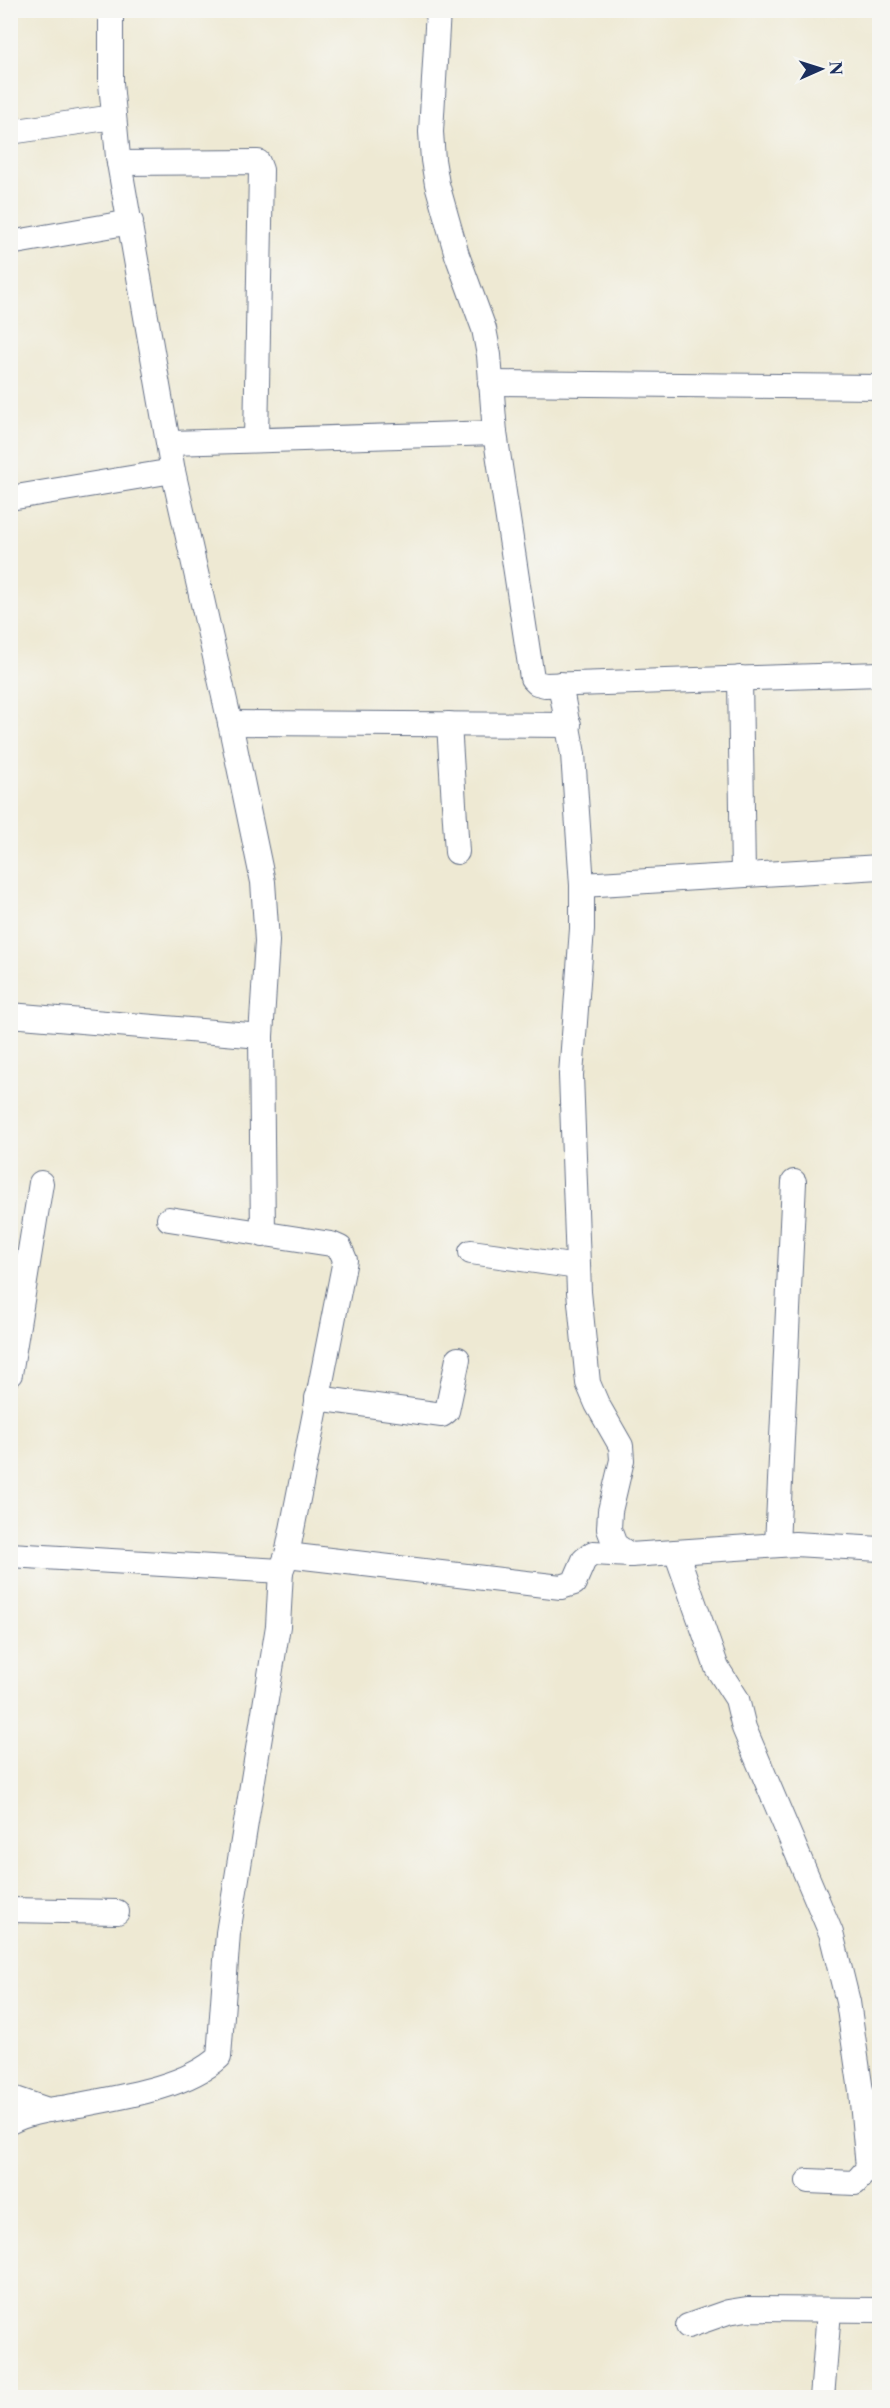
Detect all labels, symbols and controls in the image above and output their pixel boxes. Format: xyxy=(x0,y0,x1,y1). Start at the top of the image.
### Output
north arrow xyxy=(791,39,851,99)
text: N xyxy=(826,61,846,76)

